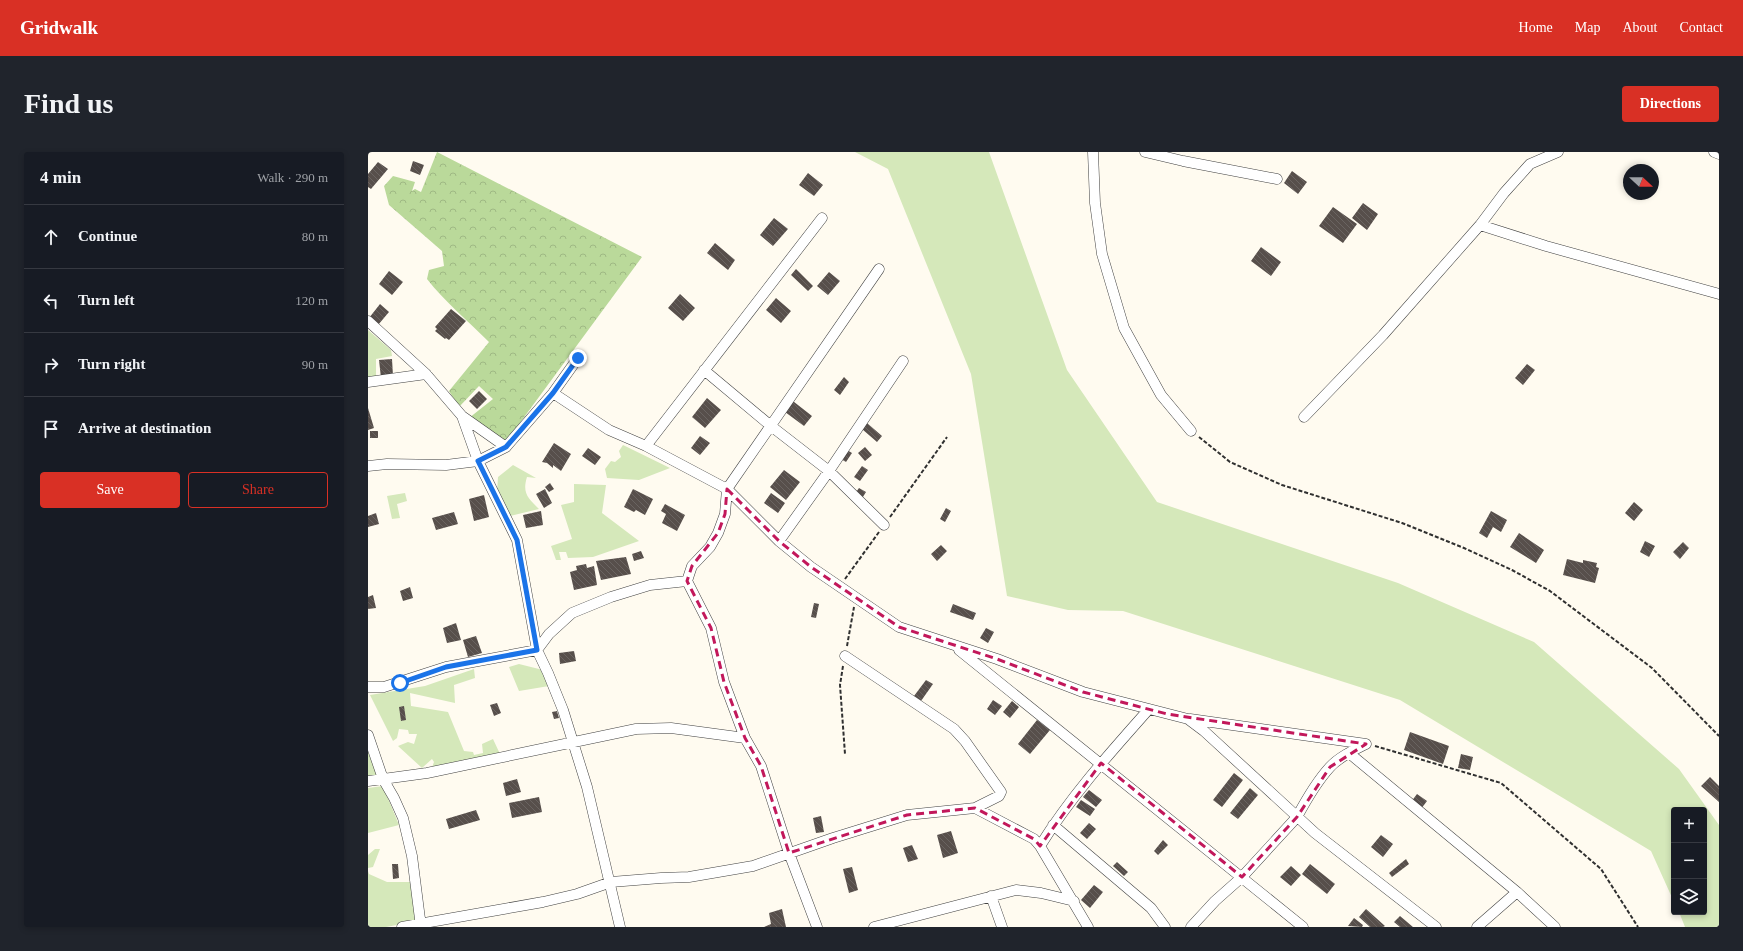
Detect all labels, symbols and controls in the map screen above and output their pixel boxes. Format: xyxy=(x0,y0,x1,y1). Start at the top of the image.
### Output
text: Gridwalk xyxy=(20,17,98,38)
text: Home xyxy=(1519,20,1553,35)
text: Map xyxy=(1575,20,1600,35)
text: About xyxy=(1622,20,1657,35)
text: Contact xyxy=(1679,20,1723,35)
button: Directions xyxy=(1622,86,1719,122)
text: Find us xyxy=(24,88,114,119)
north arrow xyxy=(1623,164,1659,200)
text: 4 min xyxy=(40,168,81,187)
text: Walk · 290 m xyxy=(257,170,328,185)
icon: ahead xyxy=(40,226,62,248)
text: Continue xyxy=(78,228,137,244)
text: 80 m xyxy=(302,229,328,244)
icon: left xyxy=(40,290,62,312)
text: Turn left xyxy=(78,292,135,308)
text: 120 m xyxy=(295,293,328,308)
route end xyxy=(569,349,587,367)
icon: right xyxy=(40,354,62,376)
text: Turn right xyxy=(78,356,145,372)
text: 90 m xyxy=(302,357,328,372)
icon: arrive xyxy=(40,418,62,440)
text: Arrive at destination xyxy=(78,420,211,436)
button: Save xyxy=(40,472,180,508)
button: Share xyxy=(188,472,328,508)
route start xyxy=(391,674,409,692)
map controls xyxy=(1671,807,1707,915)
button: + xyxy=(1671,807,1707,843)
button: − xyxy=(1671,843,1707,879)
button: layers xyxy=(1671,879,1707,915)

